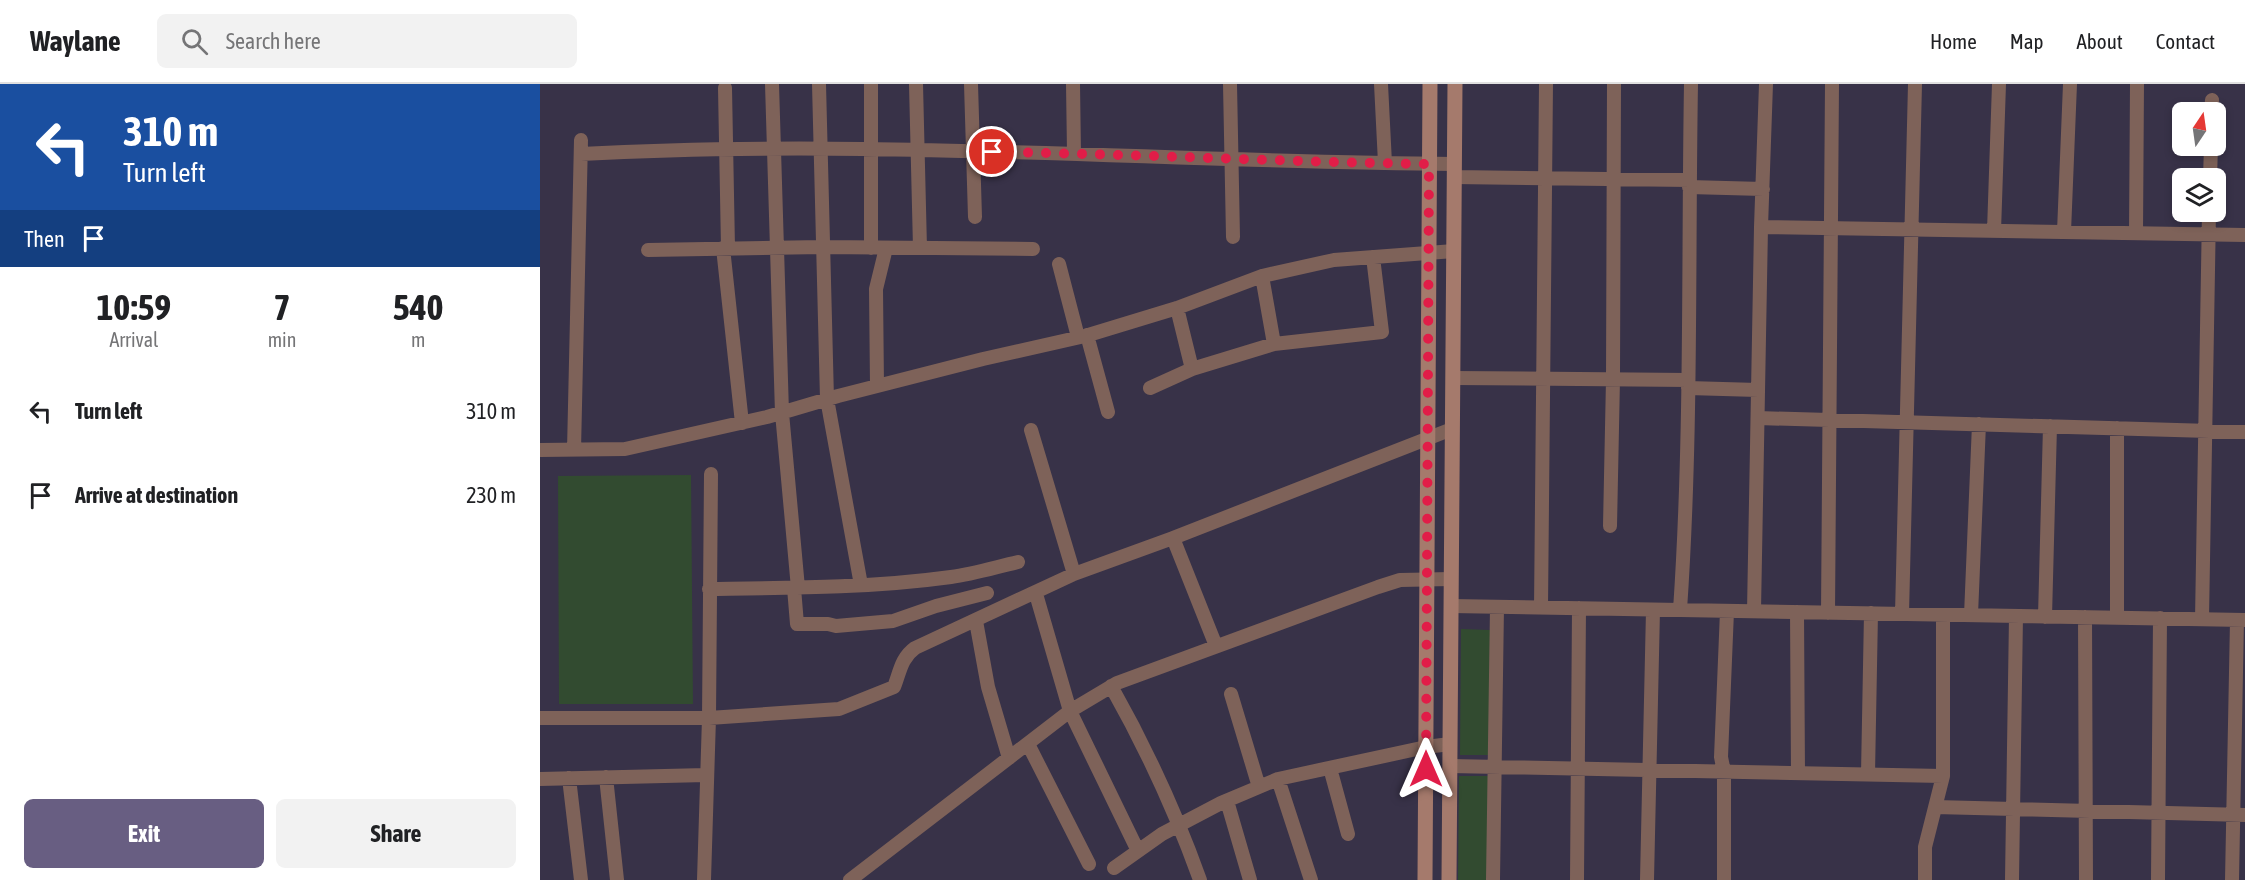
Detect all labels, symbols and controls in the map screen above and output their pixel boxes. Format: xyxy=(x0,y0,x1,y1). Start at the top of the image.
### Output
search box xyxy=(157,14,577,68)
text: Waylane xyxy=(30,25,121,57)
icon: search xyxy=(178,25,211,58)
text: Search here xyxy=(226,28,321,54)
text: Home xyxy=(1930,29,1977,53)
text: Map xyxy=(2010,29,2044,53)
text: About xyxy=(2077,29,2123,53)
text: Contact xyxy=(2156,29,2215,53)
north arrow xyxy=(2172,102,2226,156)
map controls xyxy=(2172,102,2226,222)
text: 310 m xyxy=(123,107,218,155)
icon: left xyxy=(24,108,102,186)
pin xyxy=(966,126,1017,177)
icon: arrive xyxy=(975,135,1008,168)
text: Turn left xyxy=(123,157,206,188)
button: layers xyxy=(2172,168,2226,222)
icon: arrive xyxy=(77,222,110,255)
text: Then xyxy=(24,226,65,252)
text: 10:59 xyxy=(96,286,171,328)
text: 7 xyxy=(274,286,290,328)
text: 540 xyxy=(393,286,444,328)
text: Arrival xyxy=(109,328,158,351)
text: min xyxy=(268,328,296,351)
text: m xyxy=(411,328,425,351)
icon: left xyxy=(24,395,57,428)
text: Turn left xyxy=(75,398,142,424)
text: 310 m xyxy=(466,398,516,424)
icon: arrive xyxy=(24,479,57,512)
text: Arrive at destination xyxy=(75,482,238,508)
text: 230 m xyxy=(466,482,516,508)
position arrow xyxy=(1394,737,1458,801)
button: Exit xyxy=(24,799,264,868)
button: Share xyxy=(276,799,516,868)

